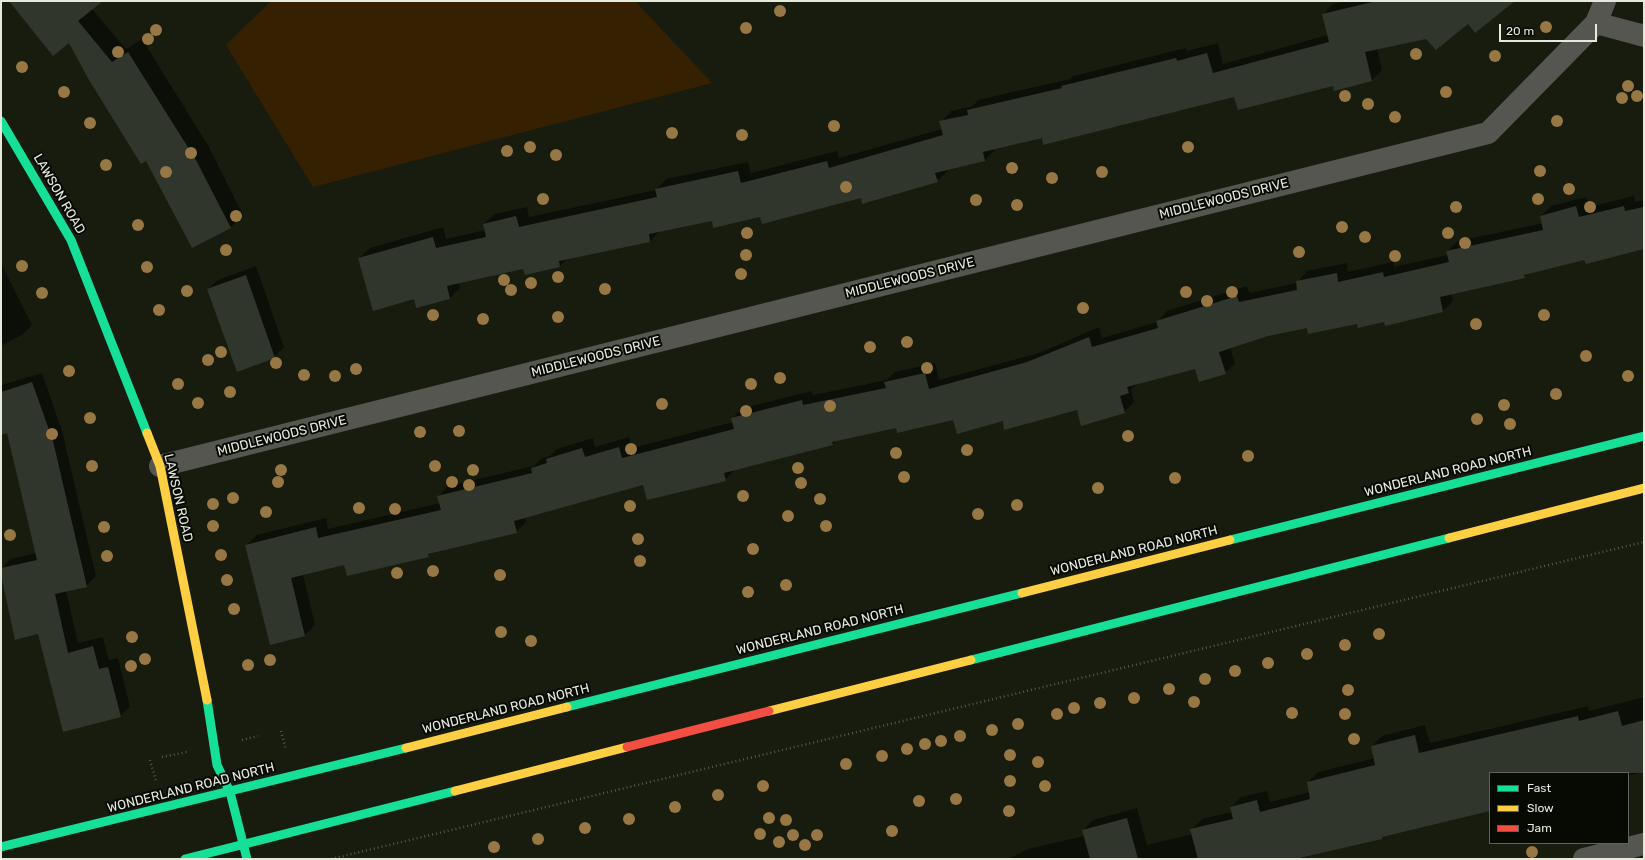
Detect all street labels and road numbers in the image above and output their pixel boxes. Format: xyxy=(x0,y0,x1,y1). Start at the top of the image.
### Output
street label: LAWSON ROAD xyxy=(30,151,88,237)
street label: MIDDLEWOODS DRIVE xyxy=(1158,175,1290,223)
street label: MIDDLEWOODS DRIVE xyxy=(844,254,976,302)
street label: MIDDLEWOODS DRIVE xyxy=(530,333,662,381)
street label: MIDDLEWOODS DRIVE xyxy=(216,412,348,460)
street label: WONDERLAND ROAD NORTH xyxy=(1363,444,1533,500)
street label: LAWSON ROAD xyxy=(160,452,196,544)
street label: WONDERLAND ROAD NORTH xyxy=(1049,523,1219,579)
street label: WONDERLAND ROAD NORTH xyxy=(735,602,905,658)
street label: WONDERLAND ROAD NORTH xyxy=(421,681,591,737)
street label: WONDERLAND ROAD NORTH xyxy=(106,760,276,816)

